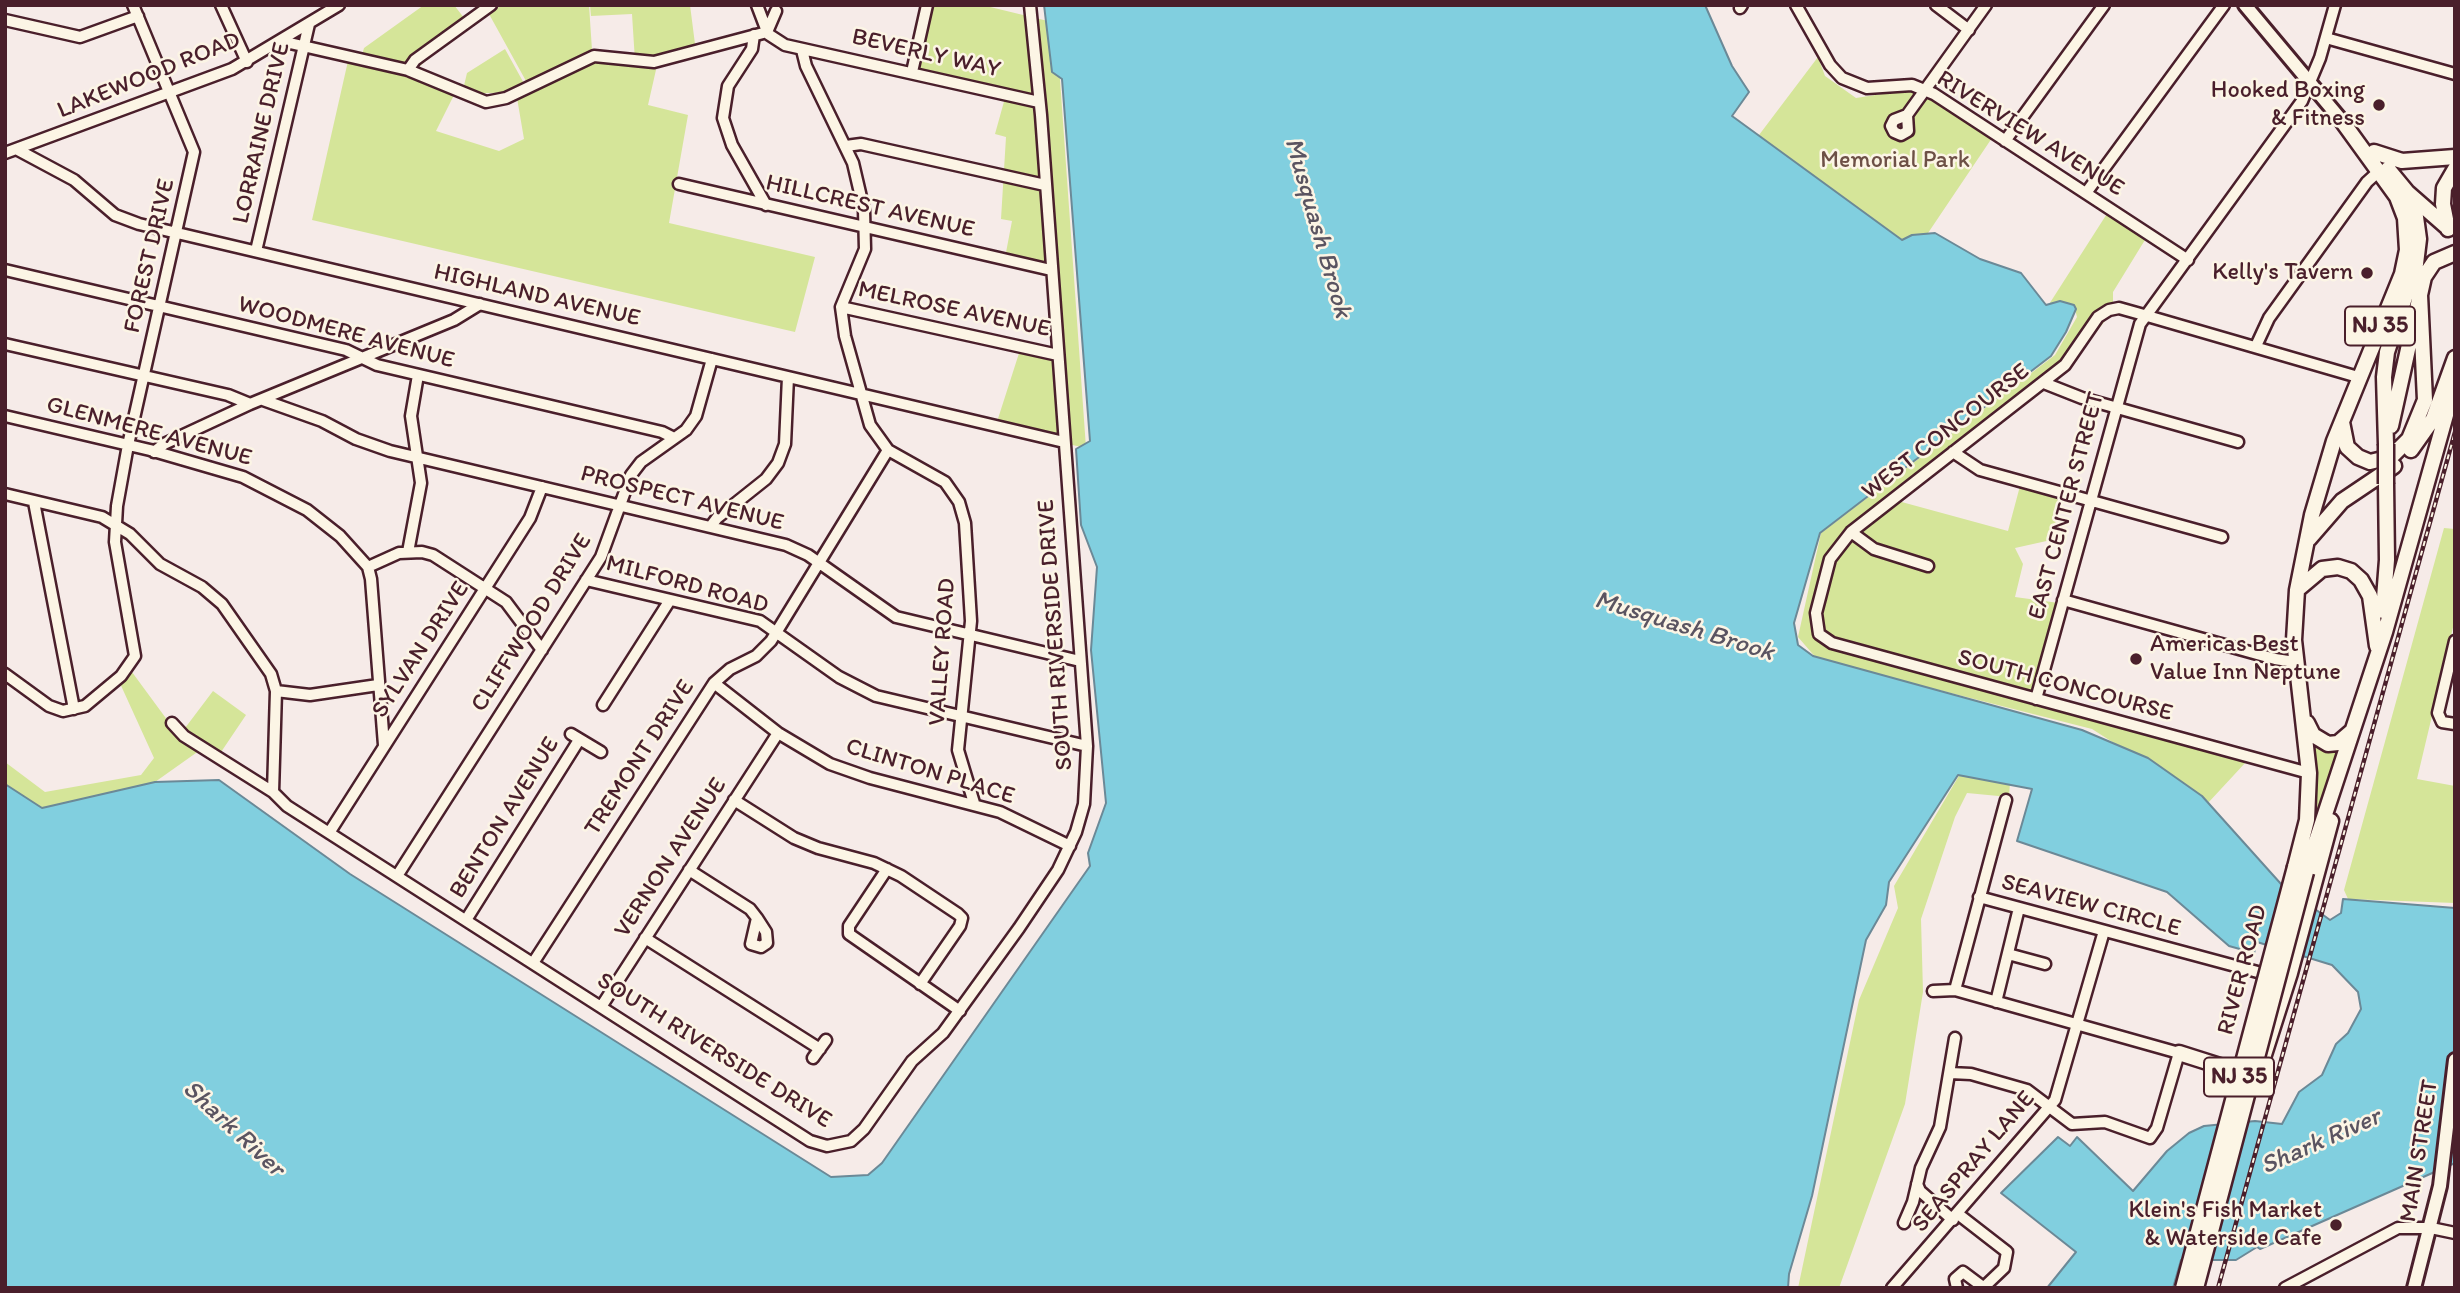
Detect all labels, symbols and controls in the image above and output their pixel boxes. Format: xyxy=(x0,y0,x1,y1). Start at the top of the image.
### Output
street label: BEVERLY WAY xyxy=(849,23,1003,85)
street label: LAKEWOOD ROAD xyxy=(53,26,245,126)
street label: LORRAINE DRIVE xyxy=(227,39,297,227)
street label: RIVERVIEW AVENUE xyxy=(1931,65,2129,203)
place label: Hooked Boxing & Fitness xyxy=(2211,77,2365,133)
marker: Hooked Boxing & Fitness xyxy=(2371,97,2387,113)
water label: Musquash Brook xyxy=(1276,134,1358,322)
park label: Memorial Park xyxy=(1820,147,1970,175)
street label: HILLCREST AVENUE xyxy=(763,169,977,245)
street label: FOREST DRIVE xyxy=(118,176,182,336)
street label: HIGHLAND AVENUE xyxy=(431,258,643,334)
place label: Kelly's Tavern xyxy=(2212,259,2353,287)
marker: Kelly's Tavern xyxy=(2359,265,2375,281)
street label: MELROSE AVENUE xyxy=(855,276,1053,344)
street label: WOODMERE AVENUE xyxy=(235,290,457,376)
road number: NJ 35 xyxy=(2345,306,2415,346)
street label: WEST CONCOURSE xyxy=(1856,358,2036,506)
street label: EAST CENTER STREET xyxy=(2023,389,2111,623)
street label: GLENMERE AVENUE xyxy=(43,391,255,473)
street label: PROSPECT AVENUE xyxy=(577,460,787,538)
street label: SOUTH RIVERSIDE DRIVE xyxy=(1032,498,1080,772)
street label: CLIFFWOOD DRIVE xyxy=(466,529,598,717)
street label: MILFORD ROAD xyxy=(603,549,771,621)
street label: SYLVAN DRIVE xyxy=(366,576,476,724)
street label: VALLEY ROAD xyxy=(923,577,963,727)
water label: Musquash Brook xyxy=(1591,585,1777,669)
place label: Americas Best Value Inn Neptune xyxy=(2150,631,2341,687)
street label: SOUTH CONCOURSE xyxy=(1954,643,2176,729)
marker: Americas Best Value Inn Neptune xyxy=(2128,651,2144,667)
street label: TREMONT DRIVE xyxy=(579,675,701,841)
street label: BENTON AVENUE xyxy=(444,732,566,904)
street label: CLINTON PLACE xyxy=(842,733,1018,811)
street label: VERNON AVENUE xyxy=(609,773,733,943)
street label: SEAVIEW CIRCLE xyxy=(1998,868,2184,944)
street label: RIVER ROAD xyxy=(2212,902,2274,1038)
street label: SOUTH RIVERSIDE DRIVE xyxy=(591,967,837,1135)
road number: NJ 35 xyxy=(2204,1058,2274,1096)
water label: Shark River xyxy=(176,1074,290,1184)
street label: MAIN STREET xyxy=(2395,1078,2445,1224)
street label: SEASPRAY LANE xyxy=(1907,1085,2041,1239)
water label: Shark River xyxy=(2256,1102,2386,1182)
place label: Klein's Fish Market & Waterside Cafe xyxy=(2128,1197,2322,1253)
marker: Klein's Fish Market & Waterside Cafe xyxy=(2328,1217,2344,1233)

